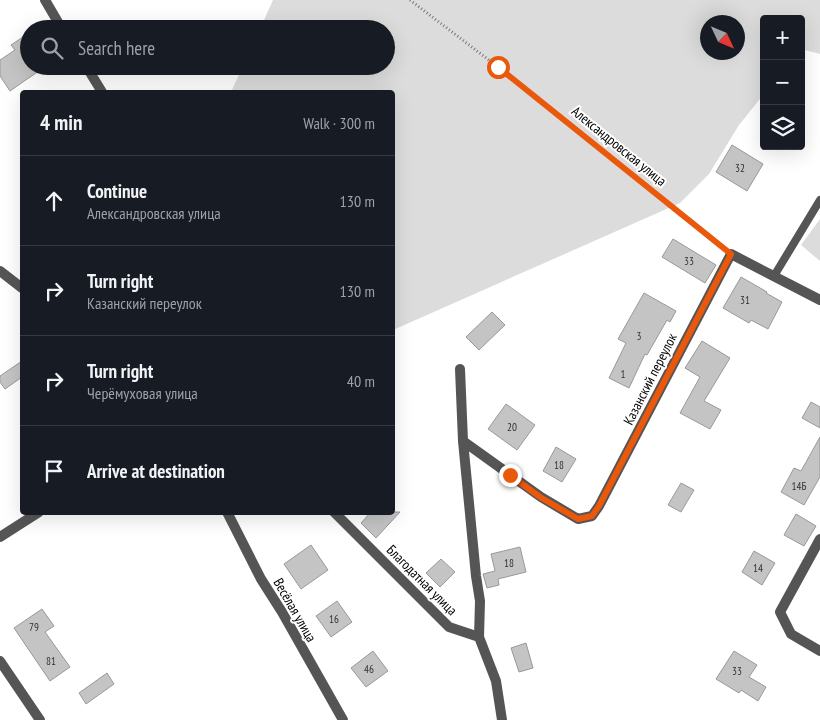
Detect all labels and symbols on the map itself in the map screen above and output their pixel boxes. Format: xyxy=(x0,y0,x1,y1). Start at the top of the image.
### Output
north arrow xyxy=(700,15,745,60)
route start xyxy=(487,56,510,79)
street label: Александровская улица xyxy=(568,102,670,190)
house number: 32 xyxy=(735,161,745,175)
house number: 33 xyxy=(684,254,694,268)
house number: 31 xyxy=(740,293,750,307)
house number: 3 xyxy=(637,329,642,343)
street label: Казанский переулок xyxy=(619,330,681,428)
house number: 1 xyxy=(621,367,626,381)
house number: 20 xyxy=(507,420,517,434)
house number: 18 xyxy=(554,458,564,472)
route end xyxy=(499,464,522,487)
house number: 14Б xyxy=(792,479,807,493)
street label: Благодатная улица xyxy=(383,541,461,619)
house number: 18 xyxy=(504,556,514,570)
house number: 14 xyxy=(753,561,763,575)
street label: Весёлая улица xyxy=(269,575,321,645)
house number: 16 xyxy=(329,612,339,626)
house number: 79 xyxy=(29,620,39,634)
house number: 81 xyxy=(46,654,56,668)
house number: 46 xyxy=(364,662,374,676)
house number: 33 xyxy=(732,664,742,678)

